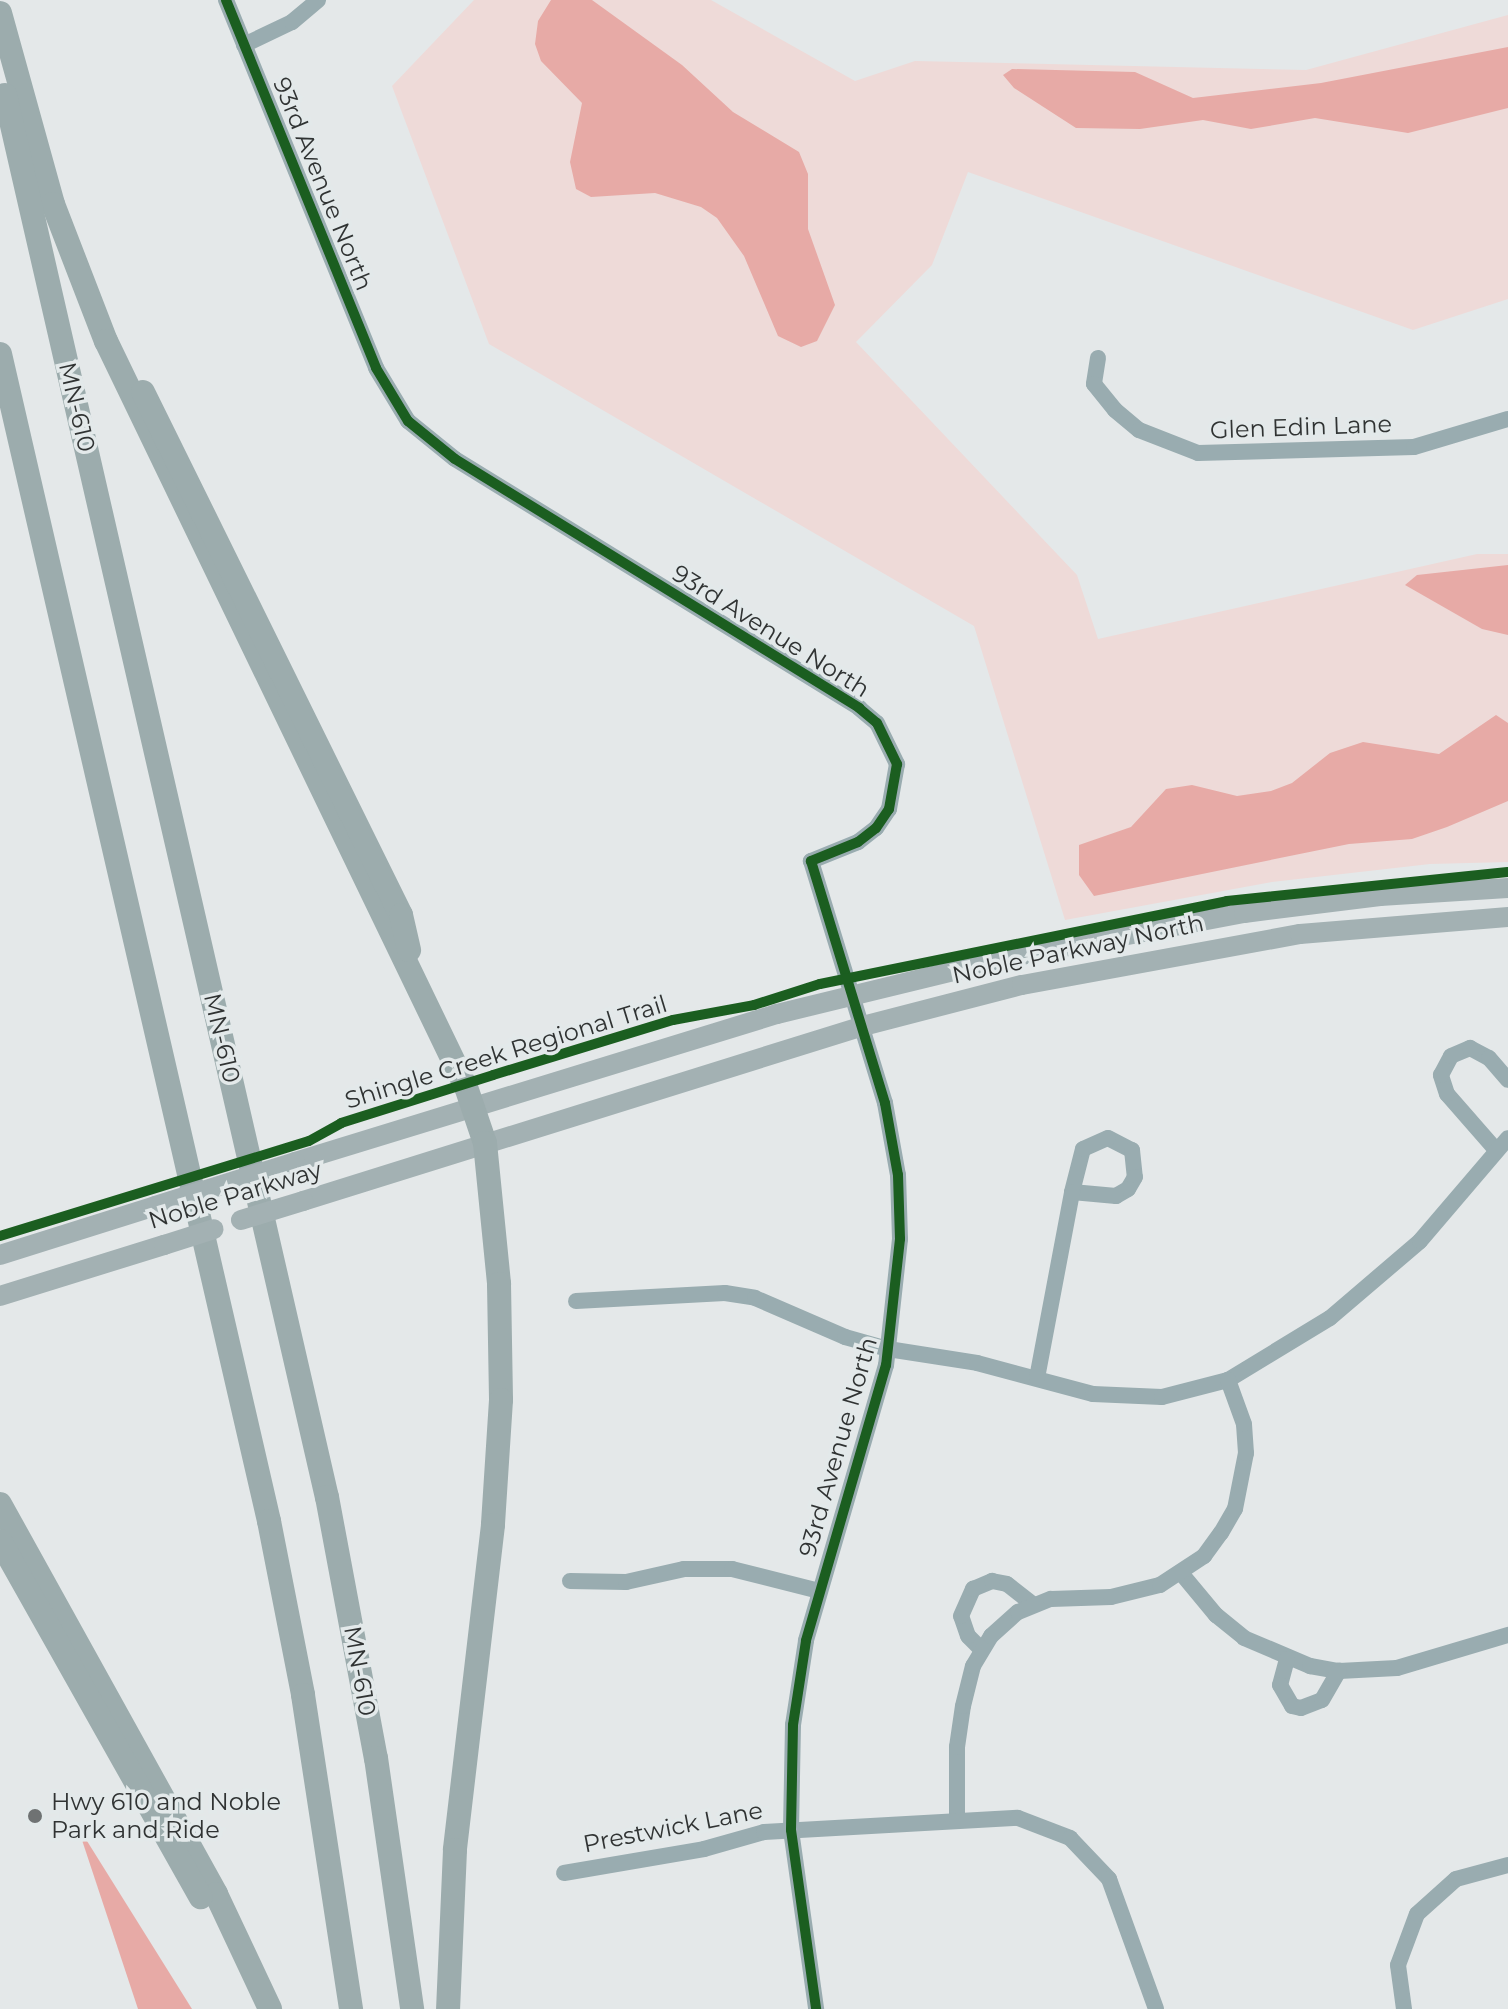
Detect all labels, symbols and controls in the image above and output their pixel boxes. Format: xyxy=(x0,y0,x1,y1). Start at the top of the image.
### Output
street label: 93rd Avenue North xyxy=(267,73,379,295)
street label: MN-610 xyxy=(53,359,101,455)
street label: Glen Edin Lane xyxy=(1209,409,1393,445)
street label: 93rd Avenue North xyxy=(667,559,875,703)
street label: Noble Parkway North xyxy=(950,908,1206,990)
street label: Shingle Creek Regional Trail xyxy=(341,989,671,1115)
street label: MN-610 xyxy=(198,990,246,1086)
street label: Noble Parkway xyxy=(145,1155,325,1235)
street label: 93rd Avenue North xyxy=(793,1334,883,1560)
street label: MN-610 xyxy=(338,1624,382,1718)
place label: Hwy 610 and Noble Park and Ride xyxy=(51,1788,281,1844)
street label: Prestwick Lane xyxy=(581,1795,765,1859)
marker: Hwy 610 and Noble Park and Ride xyxy=(26,1807,44,1825)

